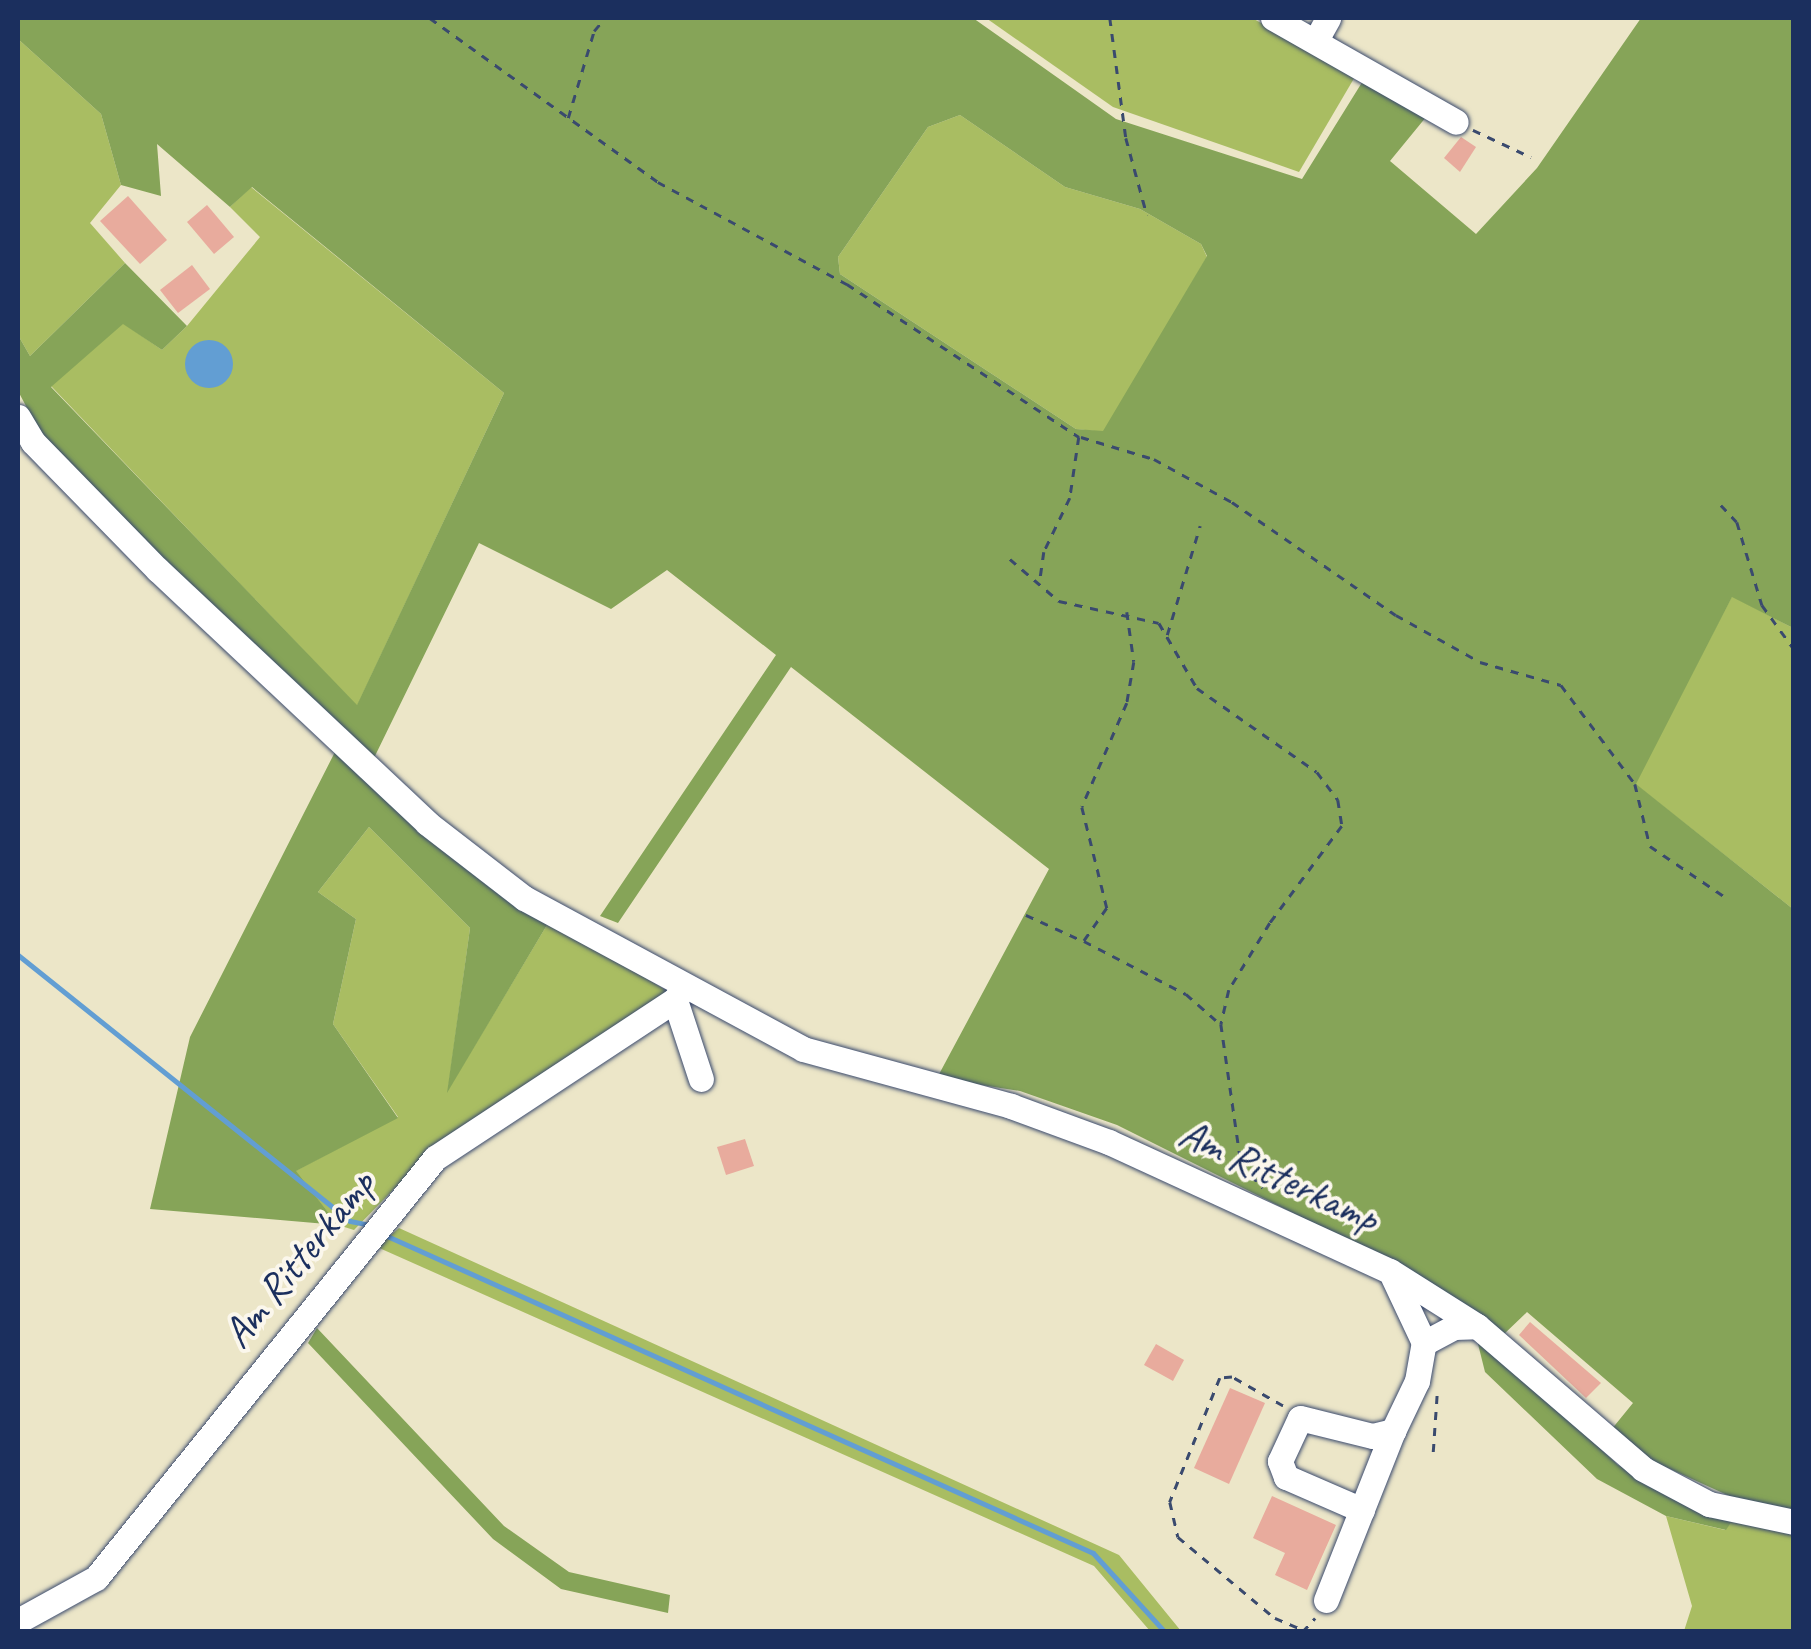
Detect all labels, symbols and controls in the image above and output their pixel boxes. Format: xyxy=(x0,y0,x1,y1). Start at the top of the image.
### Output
street label: Am Ritterkamp xyxy=(1171,1108,1387,1244)
street label: Am Ritterkamp xyxy=(211,1159,387,1359)

